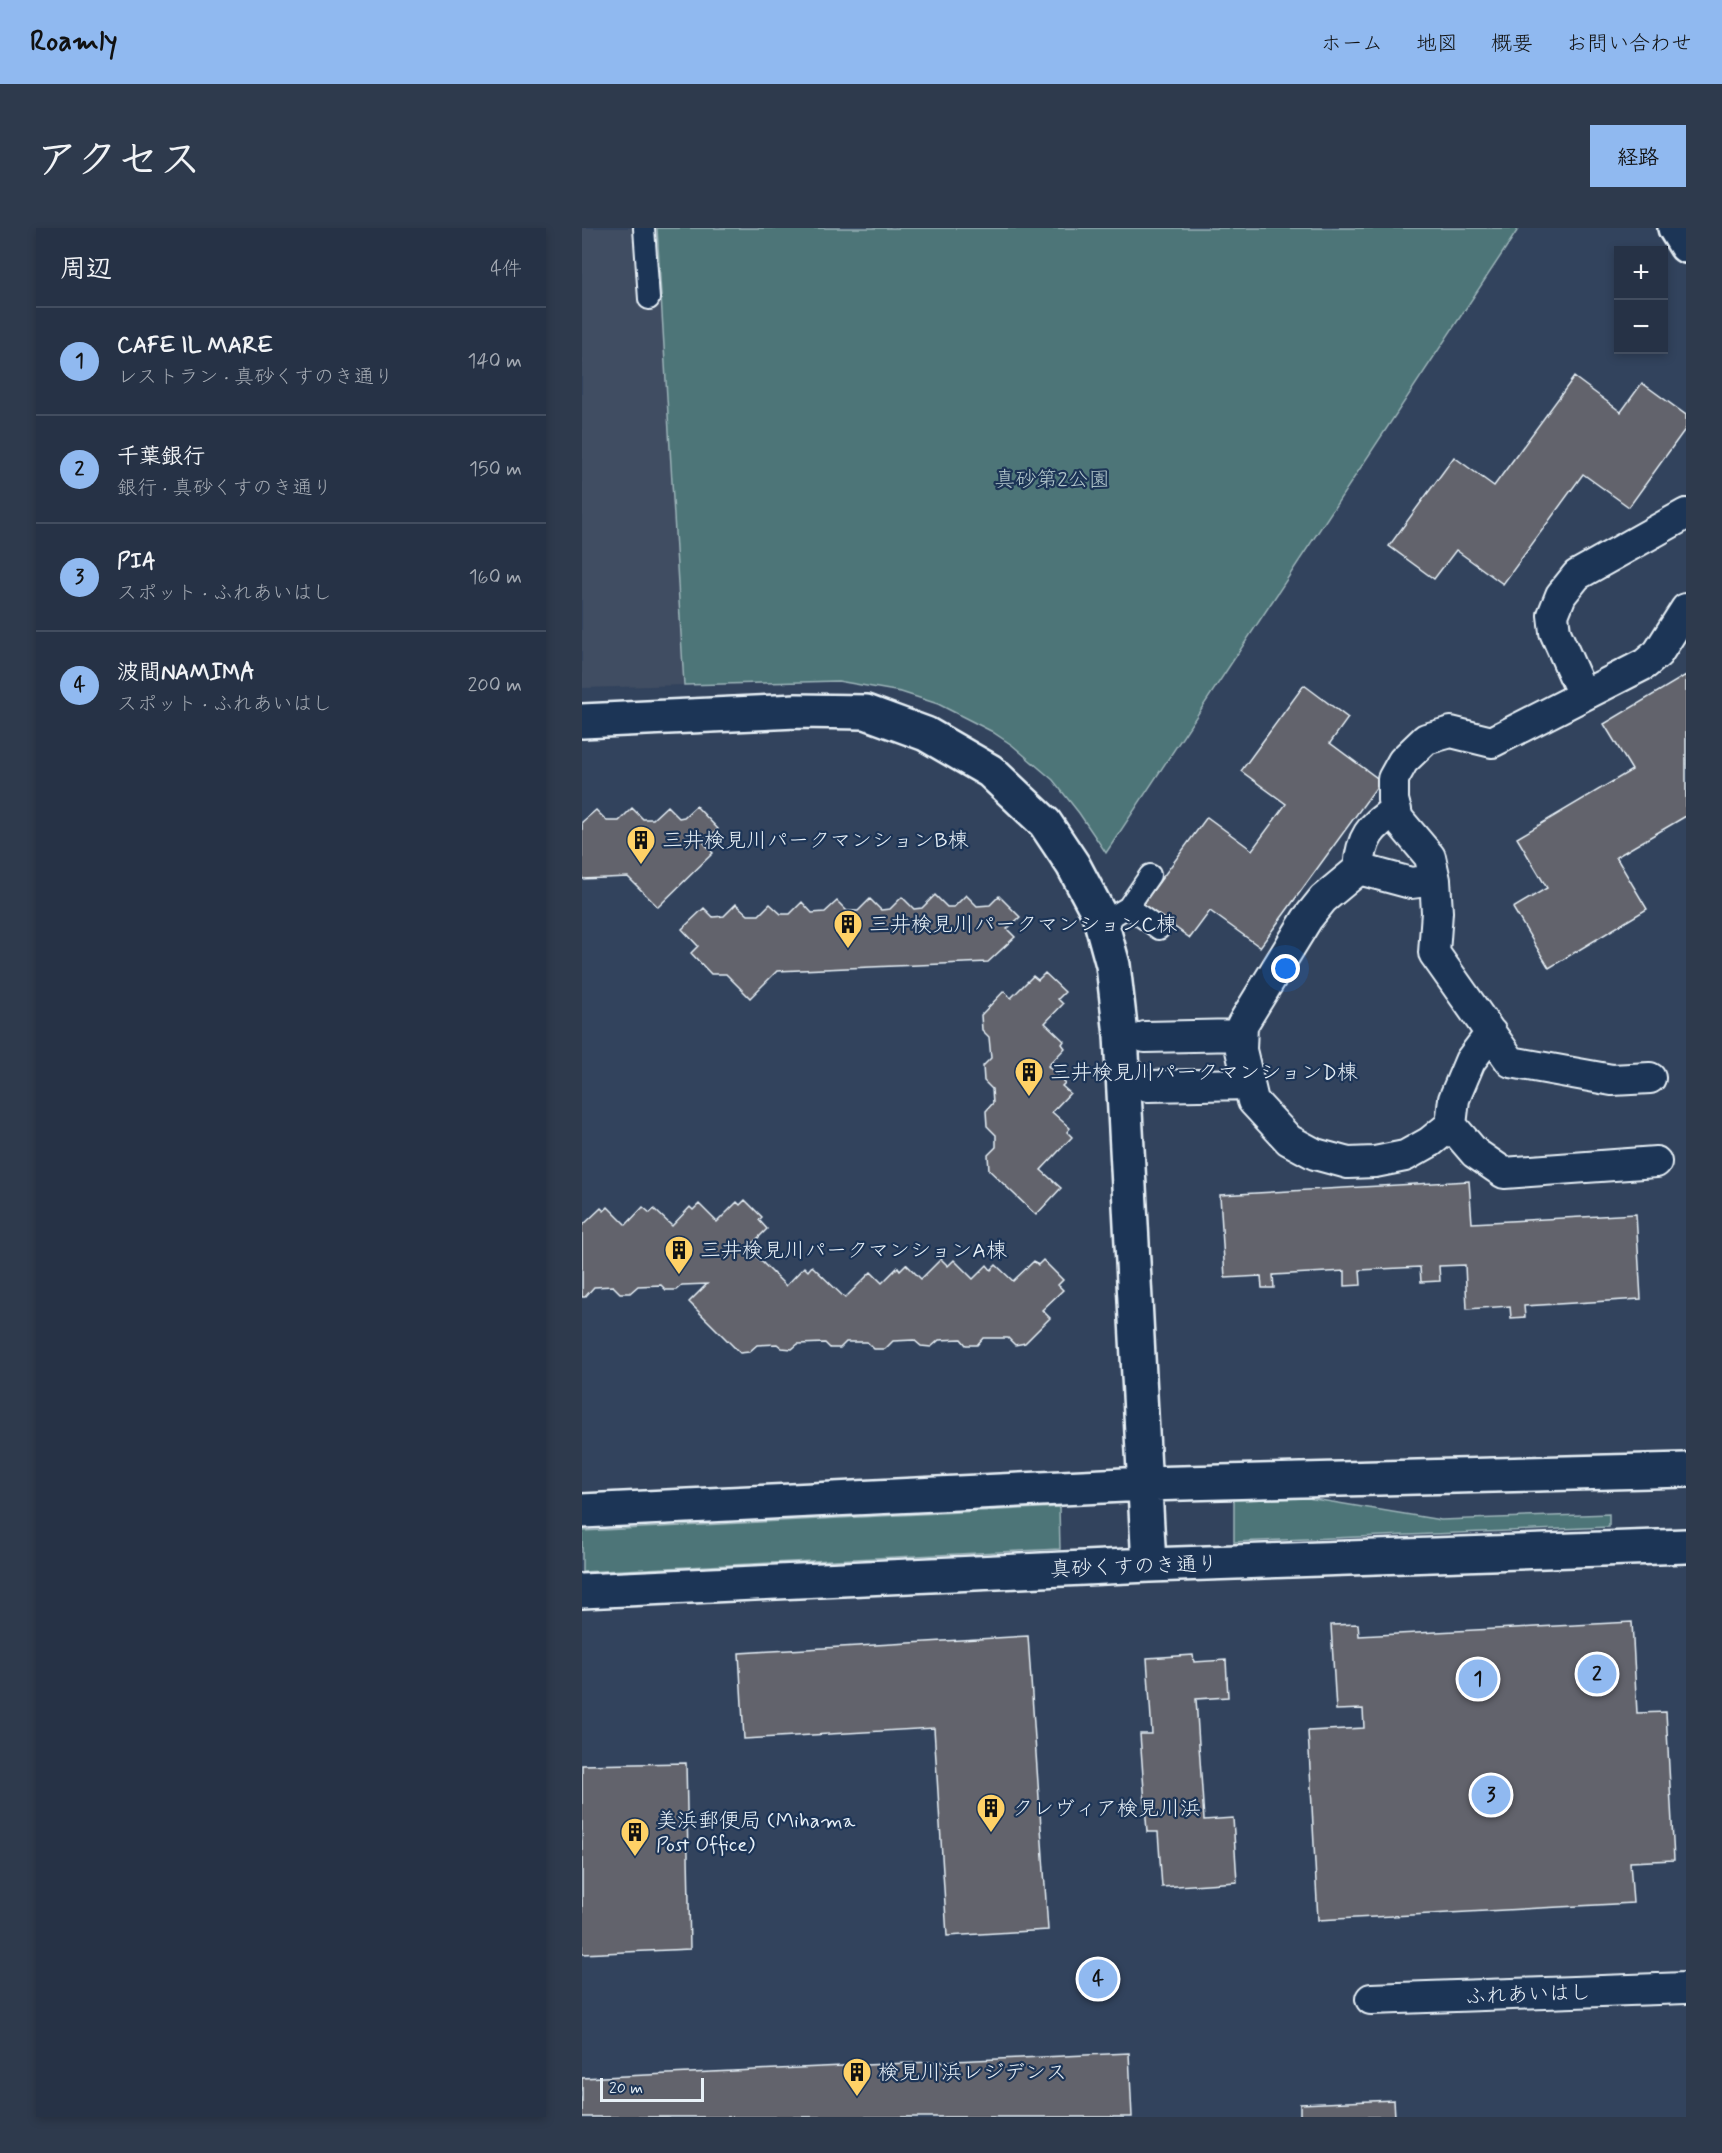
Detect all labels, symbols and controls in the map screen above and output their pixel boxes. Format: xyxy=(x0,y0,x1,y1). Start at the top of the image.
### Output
text: Roamly xyxy=(30,24,118,61)
text: ホーム xyxy=(1321,30,1383,58)
text: 地図 xyxy=(1416,30,1458,58)
text: 概要 xyxy=(1491,30,1533,58)
text: お問い合わせ xyxy=(1566,30,1692,58)
button: 経路 xyxy=(1590,125,1686,187)
text: アクセス xyxy=(36,134,201,189)
map controls xyxy=(1614,246,1668,354)
button: + xyxy=(1614,246,1668,300)
text: 周辺 xyxy=(60,253,112,287)
text: 4件 xyxy=(490,256,522,283)
button: − xyxy=(1614,300,1668,354)
text: CAFE IL MARE xyxy=(117,332,273,360)
text: 1 xyxy=(75,348,84,375)
text: 140 m xyxy=(468,348,522,375)
text: レストラン · 真砂くすのき通り xyxy=(117,364,394,391)
text: 千葉銀行 xyxy=(117,443,205,471)
text: 2 xyxy=(75,456,84,483)
text: 150 m xyxy=(469,456,522,483)
park label: 真砂第2公園 xyxy=(994,466,1110,494)
text: 銀行 · 真砂くすのき通り xyxy=(117,475,332,502)
text: PIA xyxy=(117,548,156,576)
text: 3 xyxy=(75,564,84,591)
text: 160 m xyxy=(469,564,522,591)
text: スポット · ふれあいはし xyxy=(117,580,332,607)
text: 波間NAMIMA xyxy=(117,659,255,687)
text: 4 xyxy=(74,672,85,699)
text: 200 m xyxy=(467,672,522,699)
text: スポット · ふれあいはし xyxy=(117,691,332,718)
building icon: 三井検見川パークマンションB棟 xyxy=(625,824,657,866)
place label: 三井検見川パークマンションB棟 xyxy=(662,827,968,855)
building icon: 三井検見川パークマンションC棟 xyxy=(832,908,864,950)
place label: 三井検見川パークマンションC棟 xyxy=(869,911,1177,939)
your location xyxy=(1271,954,1300,983)
building icon: 三井検見川パークマンションD棟 xyxy=(1013,1056,1045,1098)
place label: 三井検見川パークマンションD棟 xyxy=(1050,1059,1358,1087)
building icon: 三井検見川パークマンションA棟 xyxy=(663,1234,695,1276)
place label: 三井検見川パークマンションA棟 xyxy=(700,1237,1007,1265)
street label: 真砂くすのき通り xyxy=(1050,1550,1218,1584)
pin: 2 xyxy=(1578,1652,1616,1696)
pin: 1 xyxy=(1458,1656,1498,1702)
pin: 3 xyxy=(1472,1772,1510,1818)
building icon: クレヴィア検見川浜 xyxy=(975,1792,1007,1834)
place label: クレヴィア検見川浜 xyxy=(1012,1795,1201,1823)
place label: 美浜郵便局 (Mihama Post Office) xyxy=(656,1807,856,1859)
building icon: 美浜郵便局 (Mihama Post Office) xyxy=(619,1816,651,1858)
pin: 4 xyxy=(1078,1956,1118,2002)
street label: ふれあいはし xyxy=(1465,1979,1591,2011)
building icon: 検見川浜レジデンス xyxy=(841,2056,873,2098)
place label: 検見川浜レジデンス xyxy=(878,2059,1067,2087)
scale bar xyxy=(600,2075,704,2102)
text: 20 m xyxy=(609,2078,643,2099)

